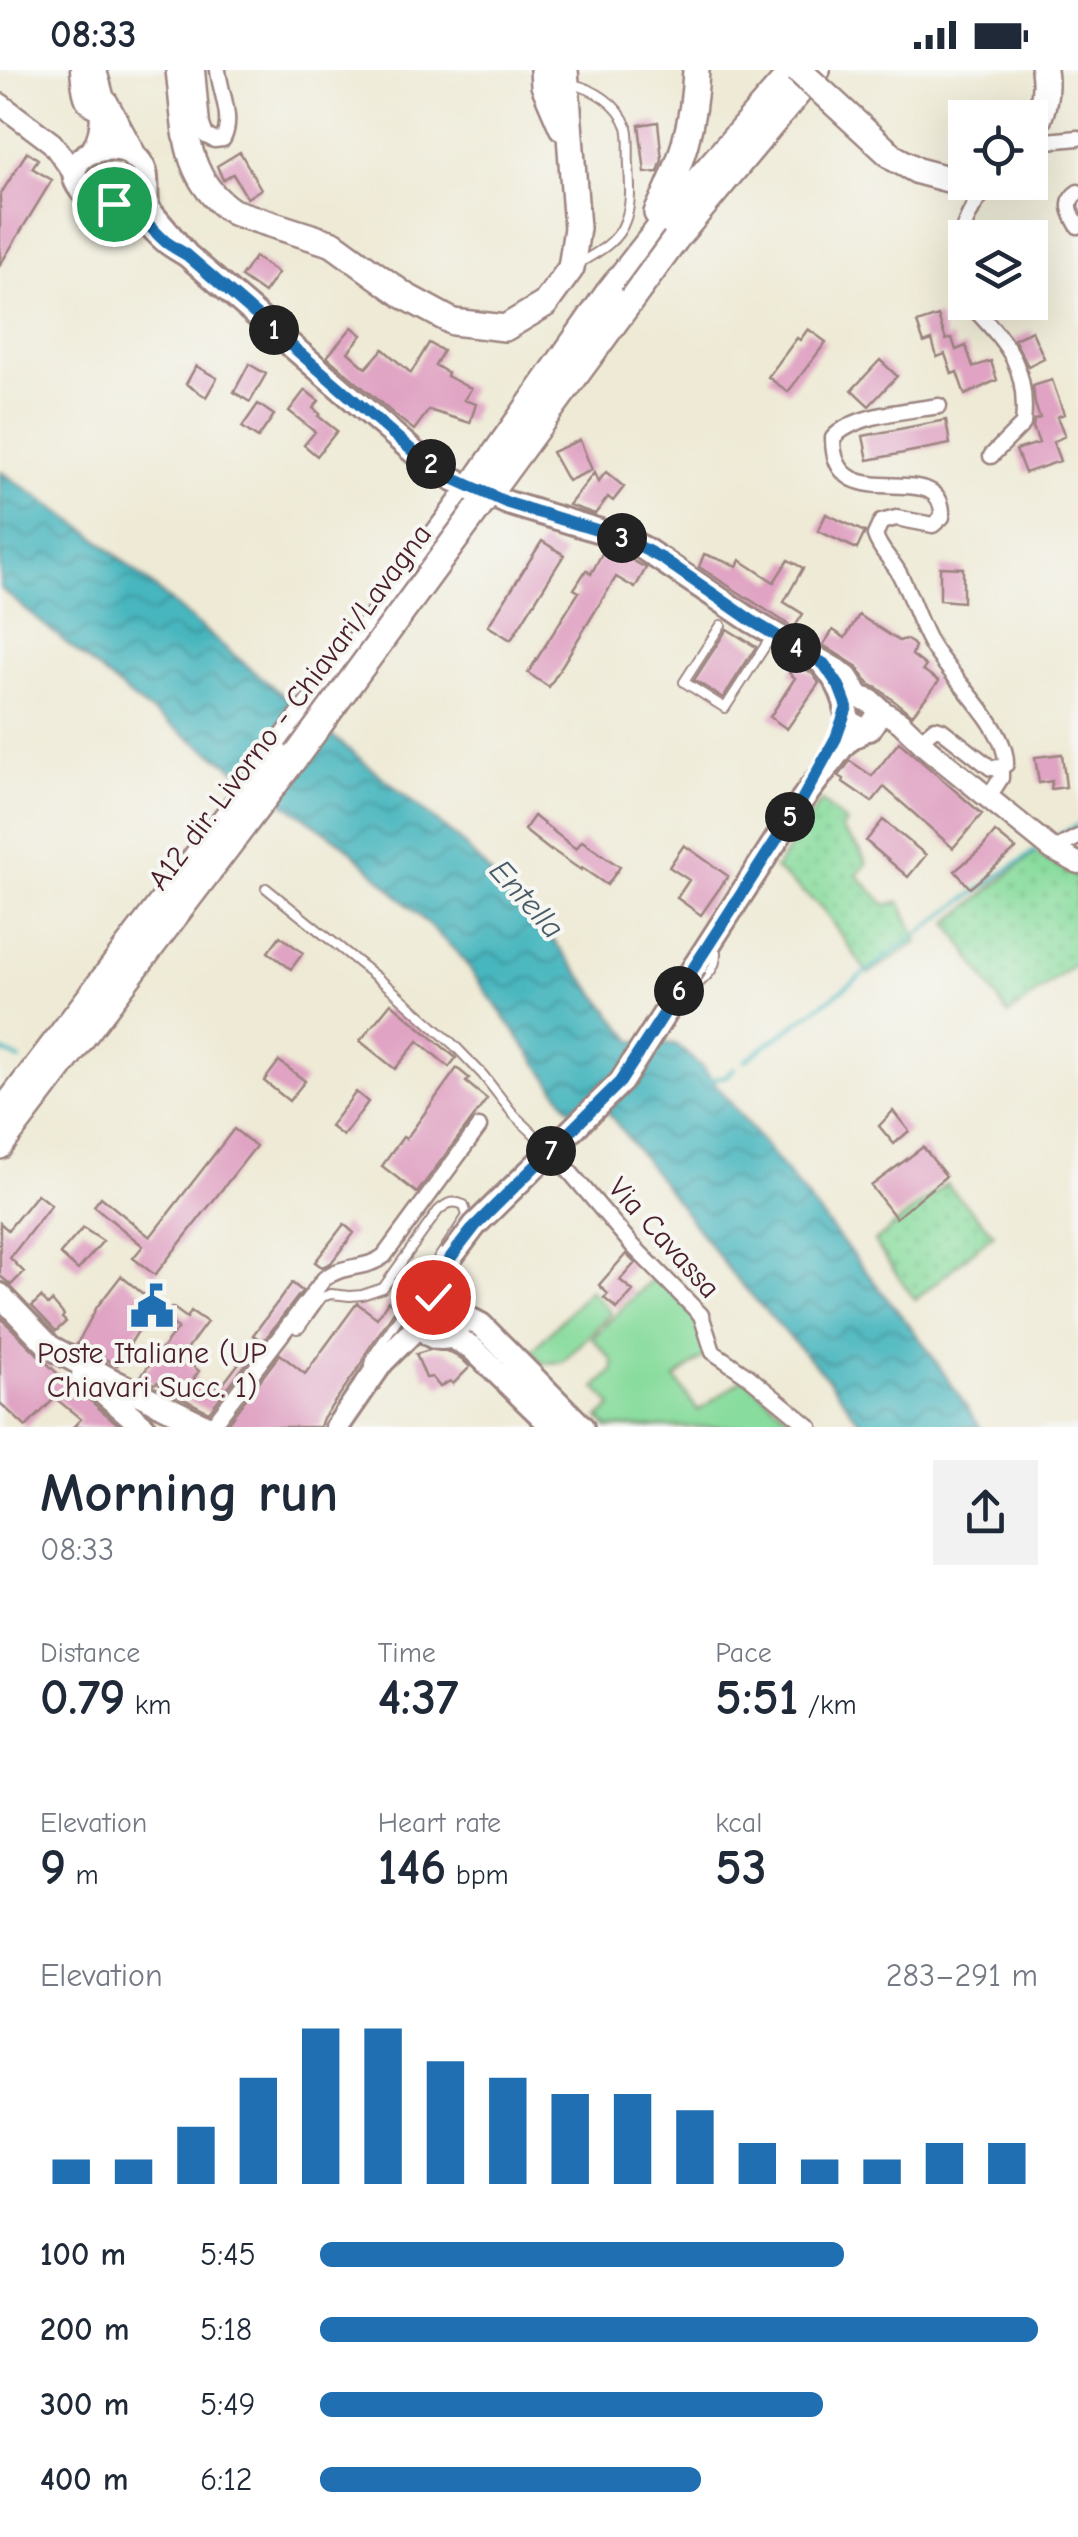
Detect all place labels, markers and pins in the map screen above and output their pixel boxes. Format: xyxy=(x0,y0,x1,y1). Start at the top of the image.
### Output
pin xyxy=(72,162,157,247)
pin: 1 xyxy=(249,305,299,355)
pin: 2 xyxy=(406,439,456,489)
pin: 3 xyxy=(597,513,647,563)
pin: 4 xyxy=(771,623,821,673)
pin: 5 xyxy=(765,792,815,842)
pin: 6 xyxy=(654,966,704,1016)
pin: 7 xyxy=(526,1126,576,1176)
pin xyxy=(391,1255,476,1340)
public building icon: Poste Italiane (UP Chiavari Succ. 1) xyxy=(128,1282,176,1330)
place label: Poste Italiane (UP Chiavari Succ. 1) xyxy=(37,1336,267,1405)

